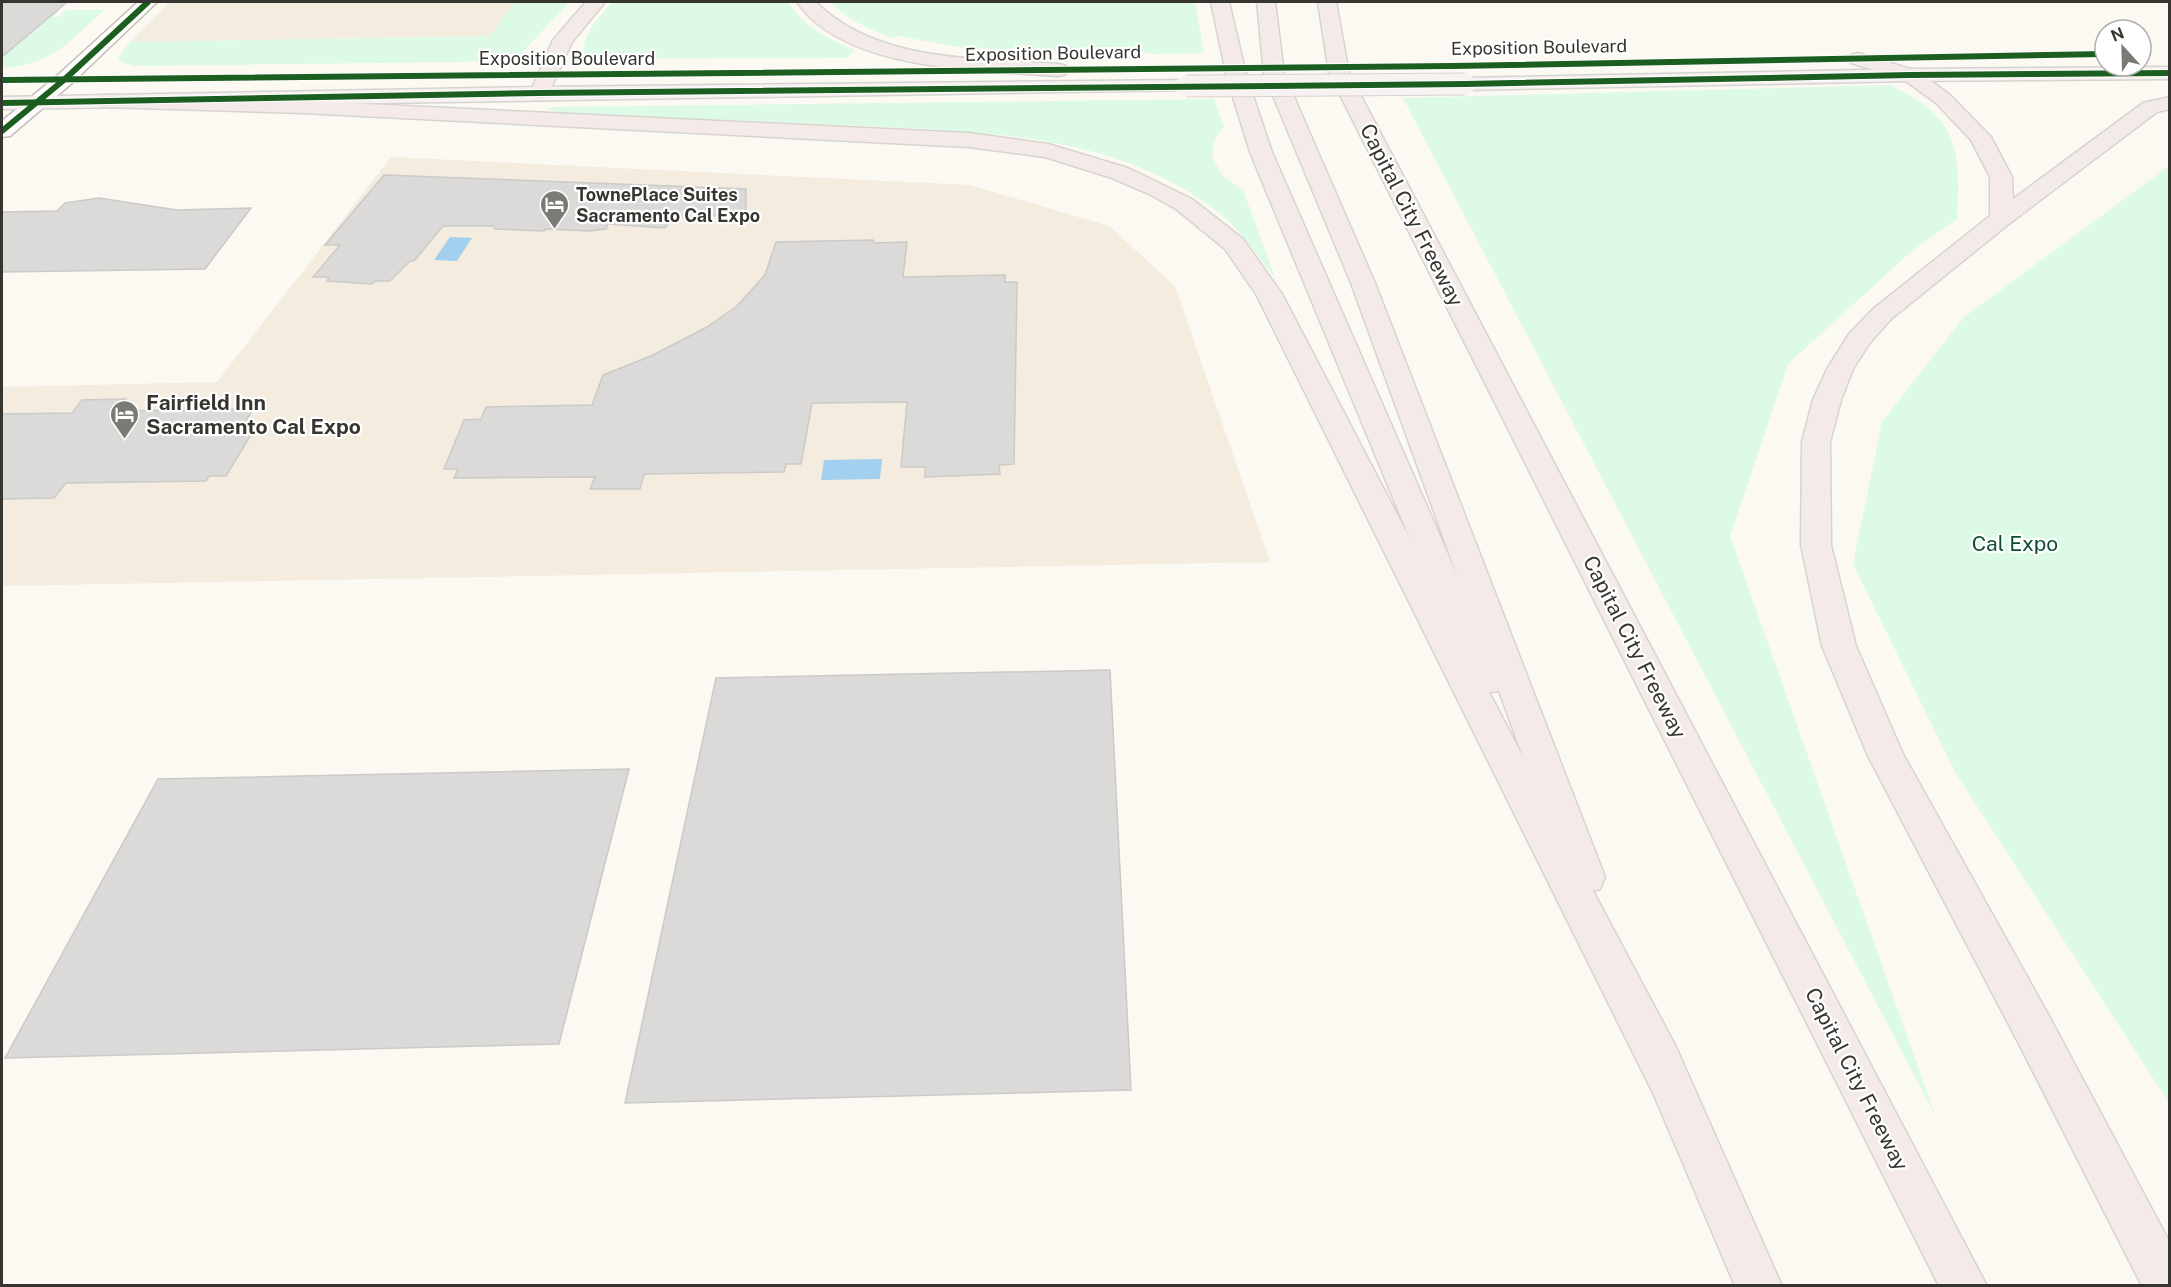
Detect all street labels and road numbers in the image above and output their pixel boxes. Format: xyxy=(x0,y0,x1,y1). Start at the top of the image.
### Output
street label: Exposition Boulevard xyxy=(1451,35,1627,59)
street label: Exposition Boulevard xyxy=(965,41,1141,65)
street label: Exposition Boulevard xyxy=(479,48,655,69)
street label: Capital City Freeway xyxy=(1355,119,1469,311)
street label: Capital City Freeway xyxy=(1578,551,1692,743)
street label: Capital City Freeway xyxy=(1800,983,1914,1175)

